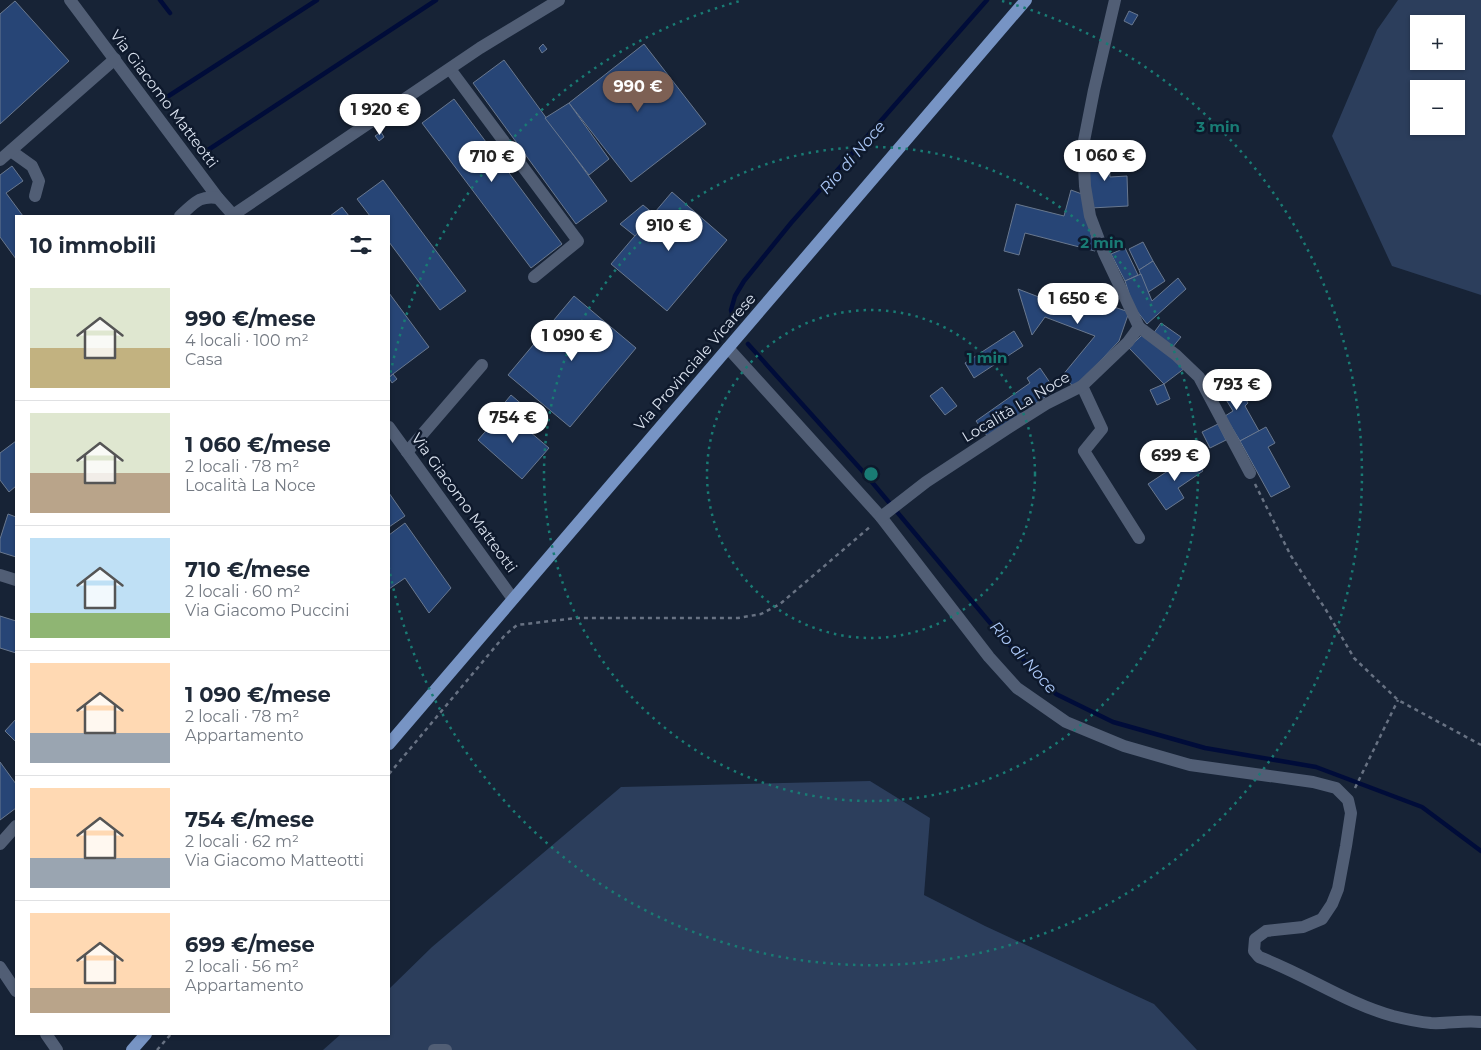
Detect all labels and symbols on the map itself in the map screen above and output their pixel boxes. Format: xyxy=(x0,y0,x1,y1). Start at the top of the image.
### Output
street label: Via Giacomo Matteotti xyxy=(106,26,222,171)
pin: 990 € xyxy=(603,70,673,113)
pin: 1 920 € xyxy=(334,94,426,136)
water label: Rio di Noce xyxy=(815,117,889,198)
text: 3 min xyxy=(1195,117,1240,136)
pin: 710 € xyxy=(457,140,527,183)
pin: 1 060 € xyxy=(1059,140,1151,182)
pin: 910 € xyxy=(634,210,704,252)
text: 2 min xyxy=(1080,233,1124,252)
pin: 1 650 € xyxy=(1032,282,1124,325)
street label: Via Provinciale Vicarese xyxy=(630,289,759,434)
pin: 1 090 € xyxy=(526,320,618,362)
text: 1 min xyxy=(967,348,1007,367)
street label: Località La Noce xyxy=(958,367,1073,446)
pin: 793 € xyxy=(1202,368,1272,411)
pin: 754 € xyxy=(478,402,548,444)
street label: Via Giacomo Matteotti xyxy=(407,429,521,576)
pin: 699 € xyxy=(1140,440,1210,482)
centre of rings xyxy=(862,465,880,483)
water label: Rio di Noce xyxy=(986,617,1061,698)

